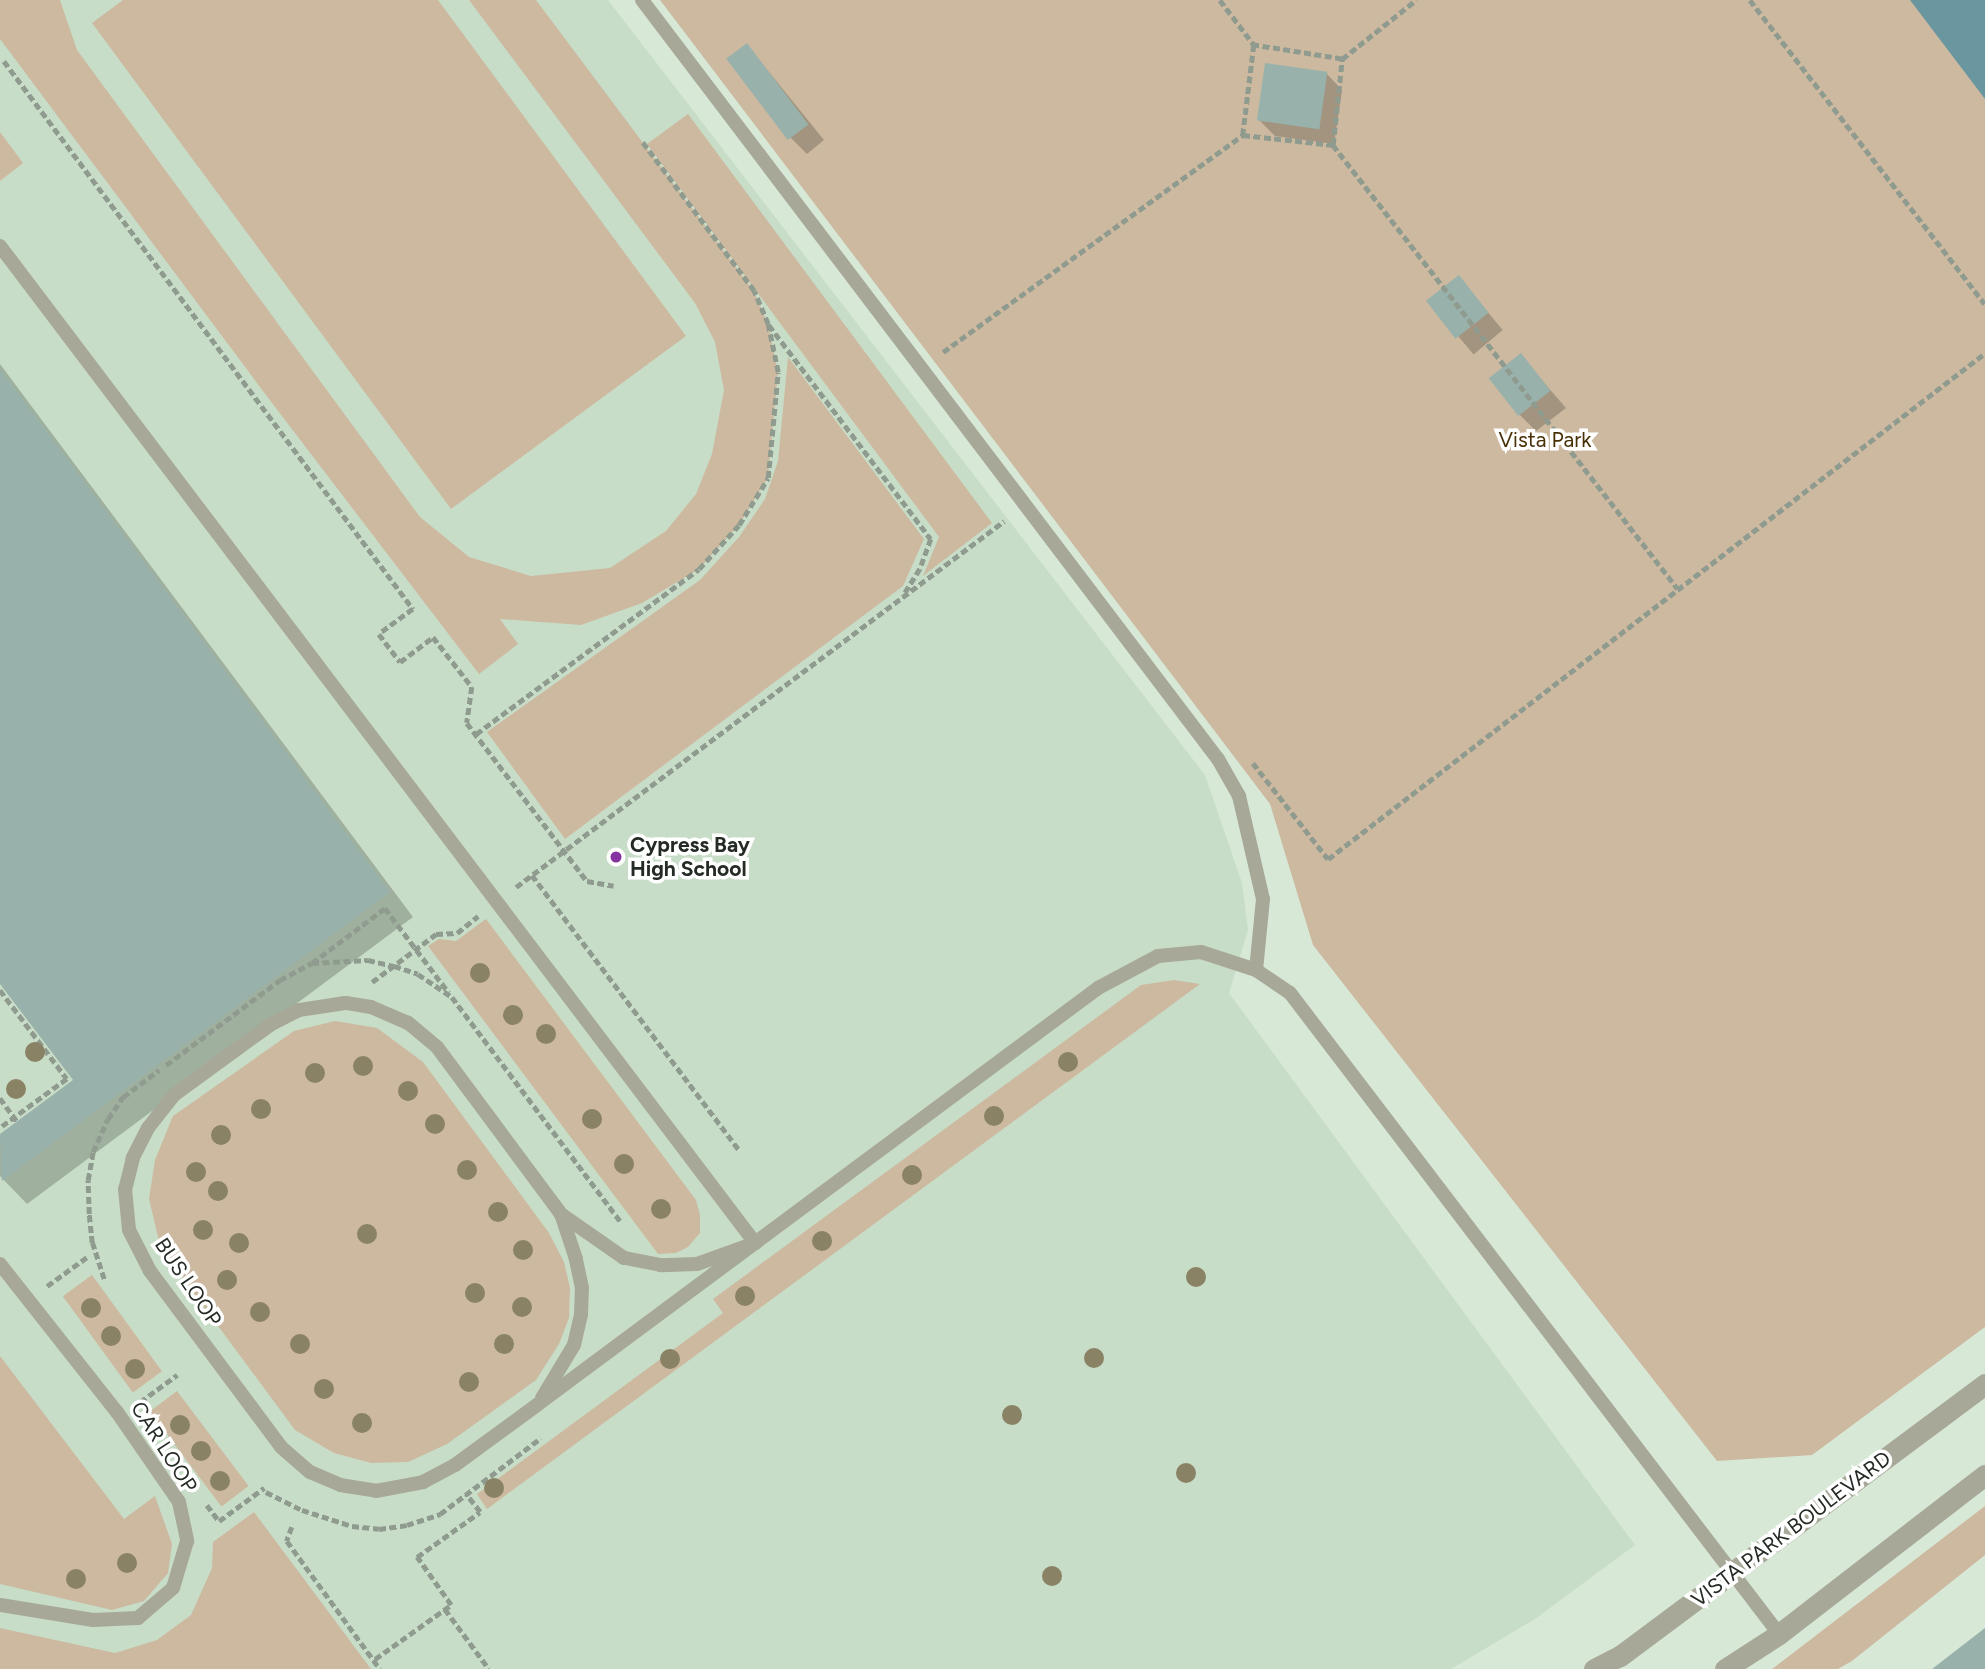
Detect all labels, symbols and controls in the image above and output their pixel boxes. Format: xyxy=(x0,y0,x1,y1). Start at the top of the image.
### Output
park label: Vista Park xyxy=(1499,427,1591,453)
place label: Cypress Bay High School xyxy=(630,832,750,882)
marker: Cypress Bay High School xyxy=(608,849,624,865)
street label: BUS LOOP xyxy=(149,1233,227,1331)
street label: CAR LOOP xyxy=(125,1397,203,1497)
street label: VISTA PARK BOULEVARD xyxy=(1686,1446,1896,1612)

